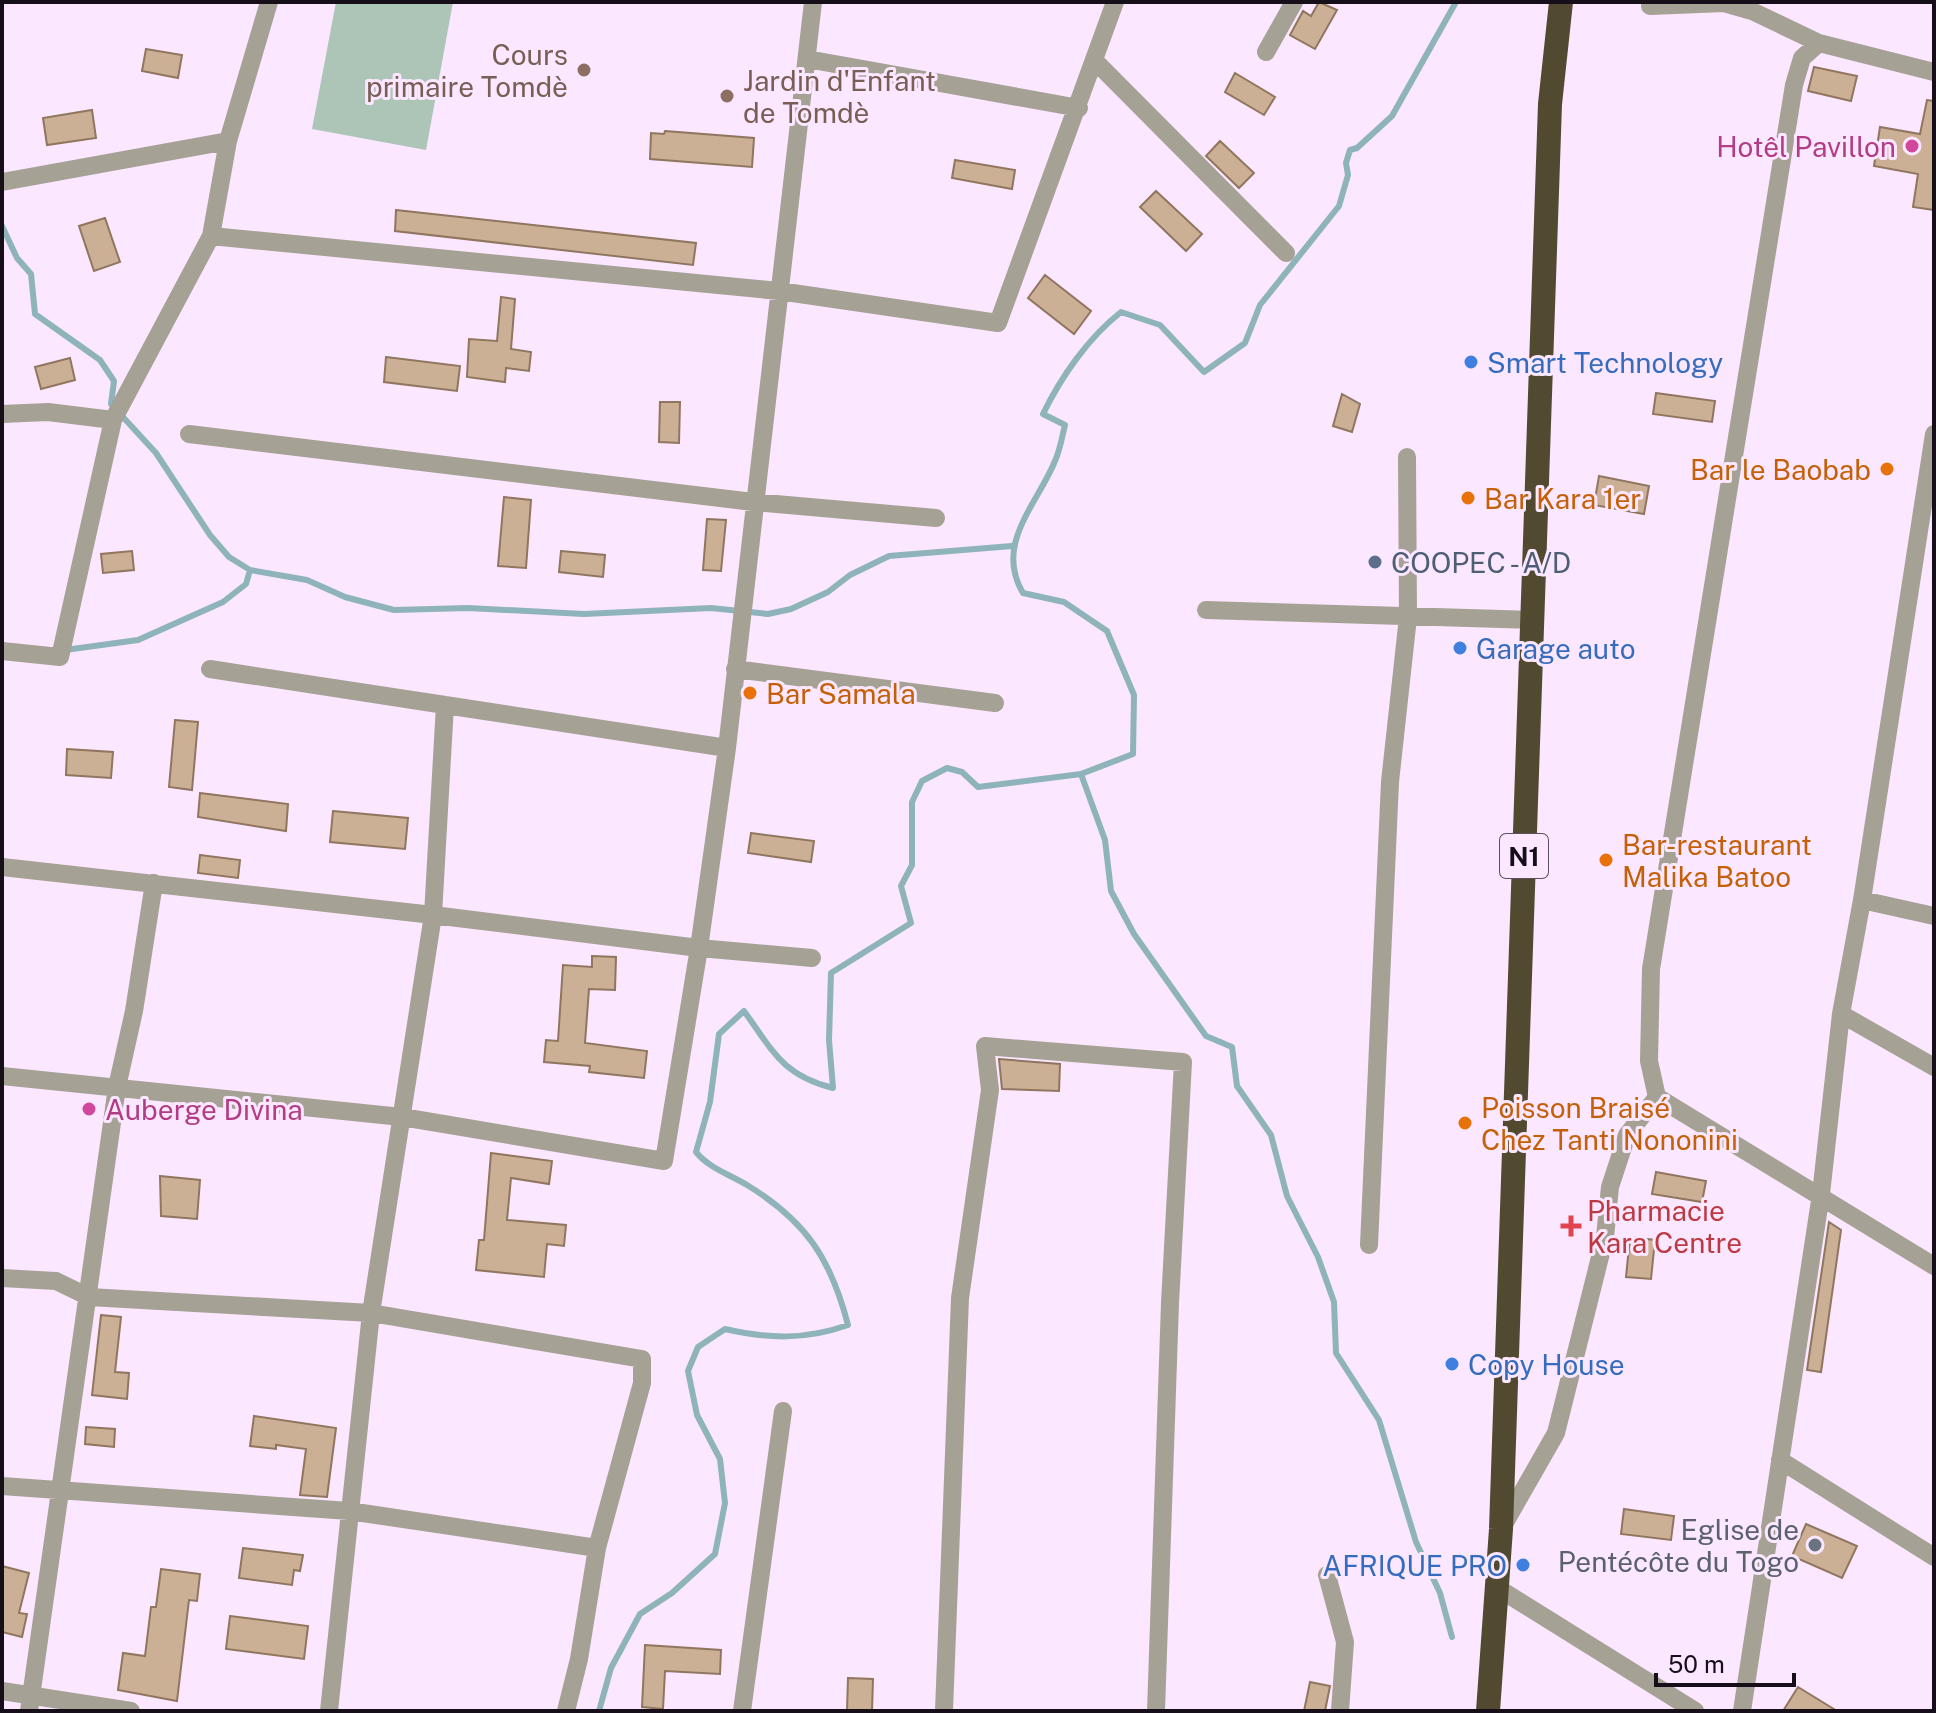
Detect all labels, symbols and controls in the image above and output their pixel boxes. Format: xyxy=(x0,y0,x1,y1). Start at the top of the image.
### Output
place label: Cours primaire Tomdè xyxy=(366,38,568,103)
marker: Cours primaire Tomdè xyxy=(575,61,593,79)
place label: Jardin d'Enfant de Tomdè xyxy=(743,64,936,129)
marker: Jardin d'Enfant de Tomdè xyxy=(718,87,736,105)
place label: Hotêl Pavillon xyxy=(1716,130,1896,163)
marker: Hotêl Pavillon xyxy=(1903,137,1921,155)
place label: Smart Technology xyxy=(1487,346,1723,379)
marker: Smart Technology xyxy=(1462,353,1480,371)
place label: Bar le Baobab xyxy=(1690,453,1871,486)
marker: Bar le Baobab xyxy=(1878,460,1896,478)
place label: Bar Kara 1er xyxy=(1484,482,1641,515)
marker: Bar Kara 1er xyxy=(1459,489,1477,507)
place label: COOPEC - A/D xyxy=(1391,546,1571,579)
marker: COOPEC - A/D xyxy=(1366,553,1384,571)
place label: Garage auto xyxy=(1476,632,1635,665)
marker: Garage auto xyxy=(1451,639,1469,657)
place label: Bar Samala xyxy=(766,677,916,710)
marker: Bar Samala xyxy=(741,684,759,702)
place label: Bar-restaurant Malika Batoo xyxy=(1622,828,1812,893)
road number: N1 xyxy=(1500,834,1548,878)
marker: Bar-restaurant Malika Batoo xyxy=(1597,851,1615,869)
place label: Poisson Braisé Chez Tanti Nononini xyxy=(1481,1091,1738,1156)
place label: Auberge Divina xyxy=(105,1093,303,1126)
marker: Auberge Divina xyxy=(80,1100,98,1118)
marker: Poisson Braisé Chez Tanti Nononini xyxy=(1456,1114,1474,1132)
place label: Pharmacie Kara Centre xyxy=(1587,1194,1742,1259)
marker: Pharmacie Kara Centre xyxy=(1562,1217,1580,1235)
place label: Copy House xyxy=(1468,1348,1625,1381)
marker: Copy House xyxy=(1443,1355,1461,1373)
place label: Eglise de Pentécôte du Togo xyxy=(1558,1513,1799,1578)
marker: Eglise de Pentécôte du Togo xyxy=(1806,1536,1824,1554)
place label: AFRIQUE PRO xyxy=(1322,1549,1507,1582)
marker: AFRIQUE PRO xyxy=(1514,1556,1532,1574)
scale bar xyxy=(1656,1637,1794,1687)
text: 50 m xyxy=(1668,1650,1725,1678)

